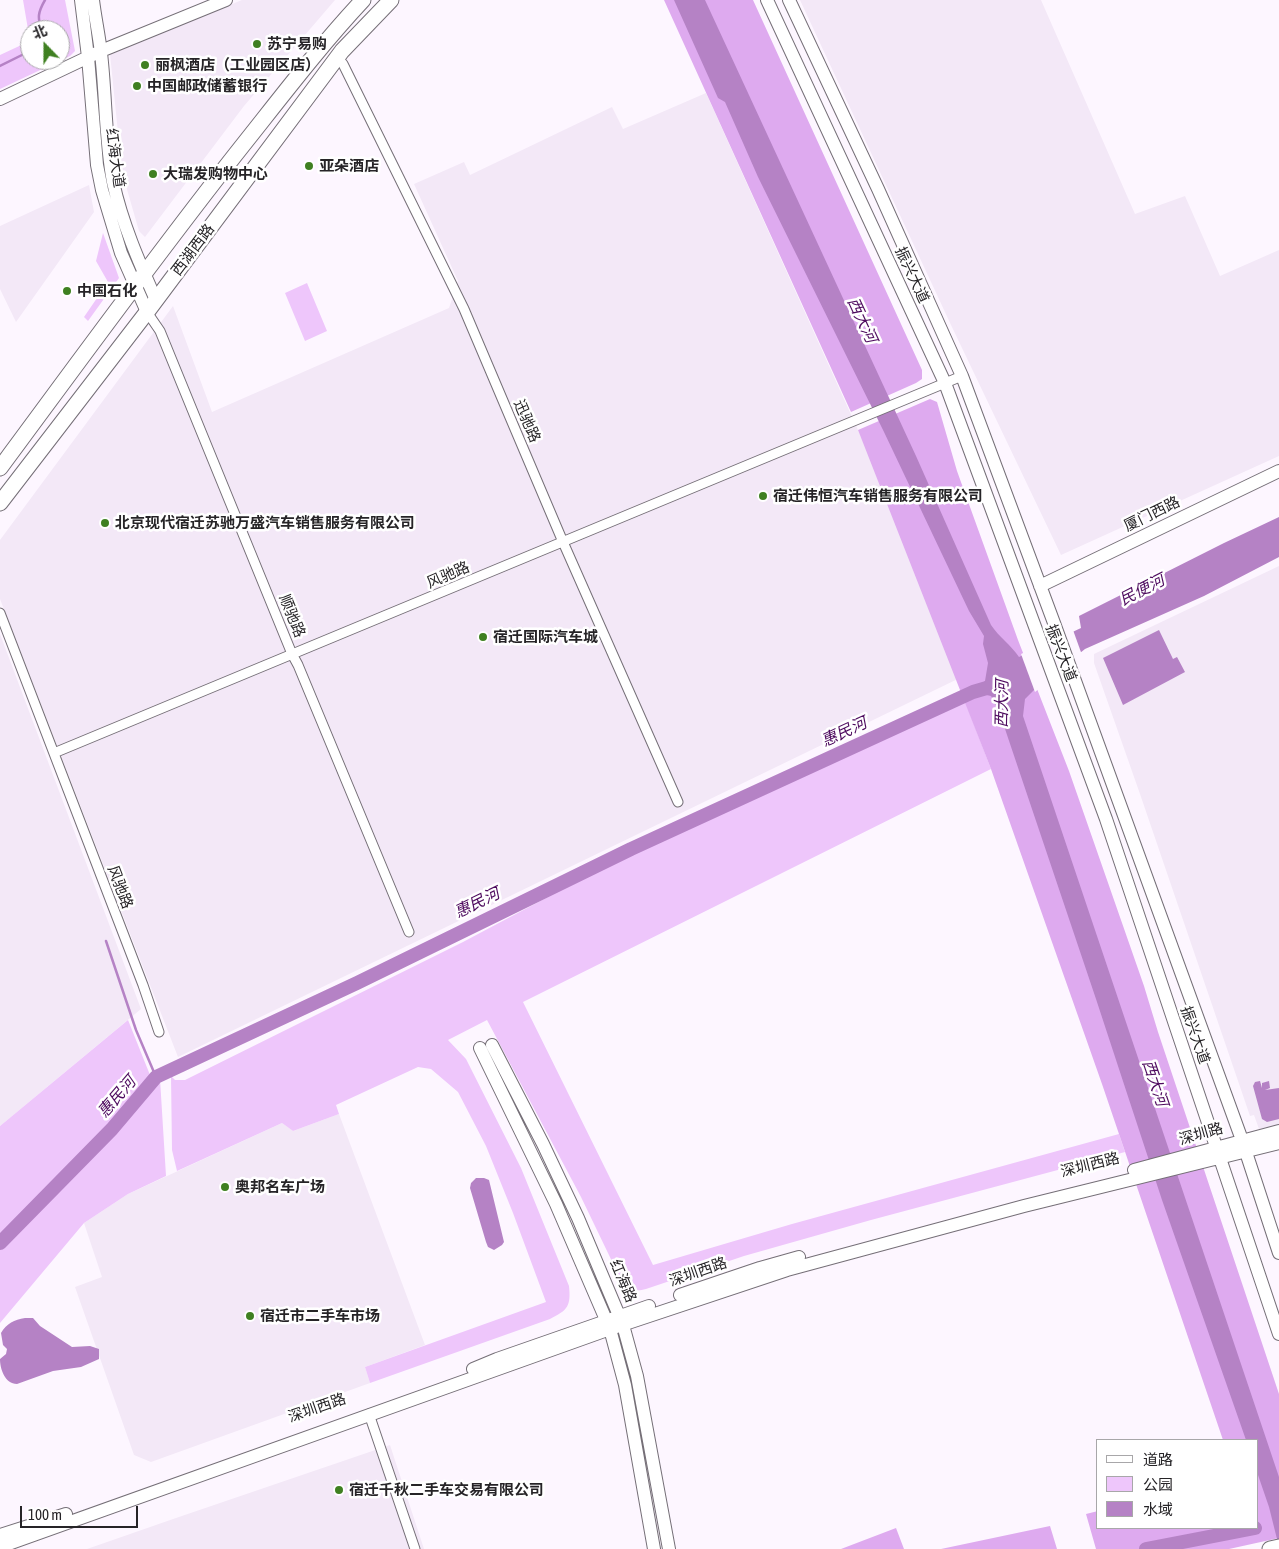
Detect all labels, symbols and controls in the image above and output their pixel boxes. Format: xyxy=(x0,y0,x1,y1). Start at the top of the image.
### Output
north arrow xyxy=(20,20,70,70)
text: 北 xyxy=(30,22,49,42)
place label: 苏宁易购 xyxy=(267,35,327,53)
marker: 苏宁易购 xyxy=(251,38,263,50)
place label: 丽枫酒店（工业园区店） xyxy=(155,56,320,74)
marker: 丽枫酒店（工业园区店） xyxy=(139,59,151,71)
place label: 中国邮政储蓄银行 xyxy=(147,77,267,95)
marker: 中国邮政储蓄银行 xyxy=(131,80,143,92)
street label: 红海大道 xyxy=(102,127,128,189)
place label: 亚朵酒店 xyxy=(319,157,379,175)
marker: 亚朵酒店 xyxy=(303,160,315,172)
place label: 大瑞发购物中心 xyxy=(163,165,268,183)
marker: 大瑞发购物中心 xyxy=(147,168,159,180)
street label: 西湖西路 xyxy=(168,221,218,279)
street label: 振兴大道 xyxy=(891,244,933,306)
place label: 中国石化 xyxy=(77,282,137,300)
marker: 中国石化 xyxy=(61,285,73,297)
water label: 西大河 xyxy=(843,294,881,346)
street label: 迅驰路 xyxy=(510,397,544,445)
place label: 宿迁伟恒汽车销售服务有限公司 xyxy=(773,487,983,505)
marker: 宿迁伟恒汽车销售服务有限公司 xyxy=(757,490,769,502)
street label: 厦门西路 xyxy=(1121,493,1183,535)
place label: 北京现代宿迁苏驰万盛汽车销售服务有限公司 xyxy=(115,514,415,532)
marker: 北京现代宿迁苏驰万盛汽车销售服务有限公司 xyxy=(99,517,111,529)
street label: 风驰路 xyxy=(424,558,472,592)
water label: 民便河 xyxy=(1116,571,1168,609)
street label: 顺驰路 xyxy=(275,592,309,640)
street label: 振兴大道 xyxy=(1042,622,1080,684)
place label: 宿迁国际汽车城 xyxy=(493,628,598,646)
marker: 宿迁国际汽车城 xyxy=(477,631,489,643)
water label: 西大河 xyxy=(992,680,1012,728)
water label: 惠民河 xyxy=(818,713,870,751)
street label: 风驰路 xyxy=(104,863,136,911)
water label: 惠民河 xyxy=(451,884,503,922)
street label: 振兴大道 xyxy=(1177,1004,1213,1066)
water label: 西大河 xyxy=(1138,1057,1172,1109)
water label: 惠民河 xyxy=(94,1073,140,1121)
street label: 深圳路 xyxy=(1177,1119,1225,1149)
street label: 深圳西路 xyxy=(1059,1149,1121,1181)
place label: 奥邦名车广场 xyxy=(235,1178,325,1196)
marker: 奥邦名车广场 xyxy=(219,1181,231,1193)
street label: 深圳西路 xyxy=(667,1254,729,1290)
street label: 红海路 xyxy=(606,1257,640,1305)
place label: 宿迁市二手车市场 xyxy=(260,1307,380,1325)
marker: 宿迁市二手车市场 xyxy=(244,1310,256,1322)
street label: 深圳西路 xyxy=(286,1390,348,1426)
legend xyxy=(1096,1439,1259,1529)
text: 道路 xyxy=(1143,1451,1173,1468)
text: 公园 xyxy=(1143,1476,1173,1493)
place label: 宿迁千秋二手车交易有限公司 xyxy=(349,1481,544,1499)
marker: 宿迁千秋二手车交易有限公司 xyxy=(333,1484,345,1496)
scale bar xyxy=(22,1496,140,1528)
text: 水域 xyxy=(1143,1501,1173,1518)
text: 100 m xyxy=(28,1506,62,1523)

